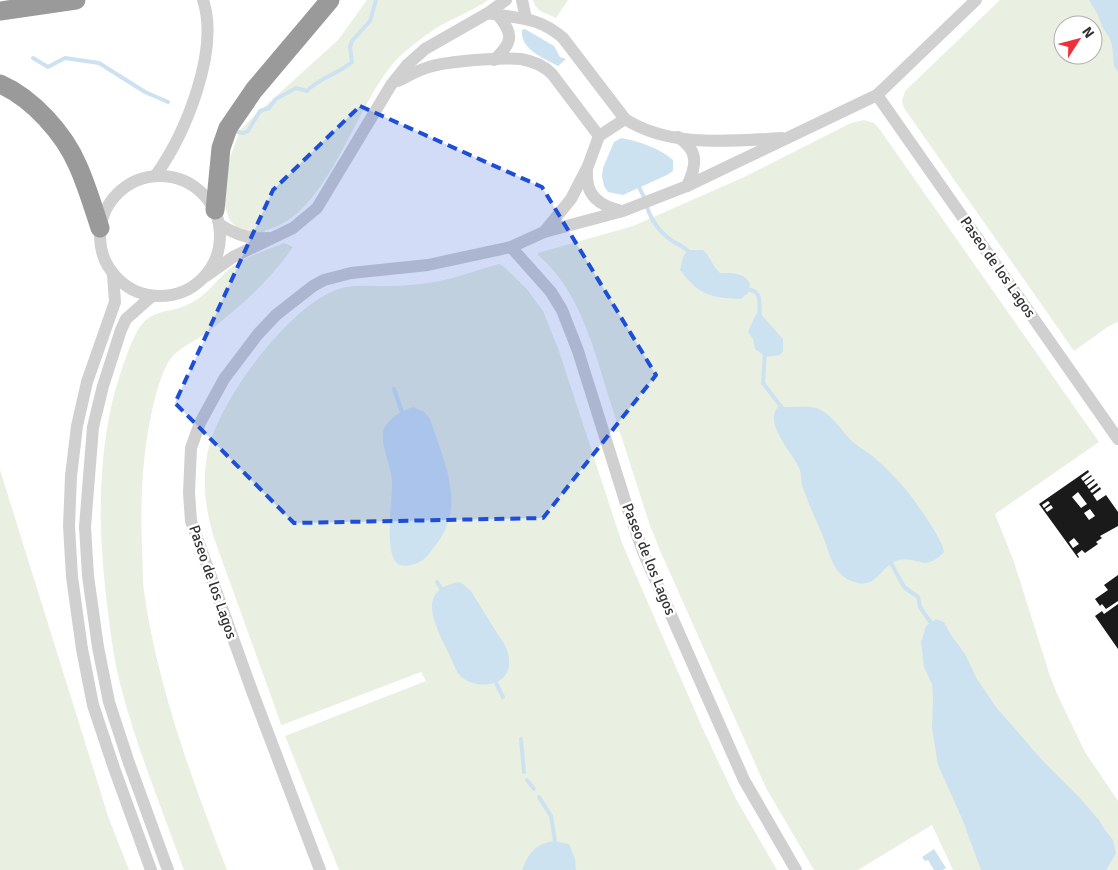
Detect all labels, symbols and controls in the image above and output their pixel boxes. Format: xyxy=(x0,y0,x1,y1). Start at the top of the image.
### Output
north arrow xyxy=(1053,15,1103,65)
text: N xyxy=(1078,24,1098,42)
street label: Paseo de los Lagos xyxy=(956,213,1040,321)
street label: Paseo de los Lagos xyxy=(618,500,680,618)
street label: Paseo de los Lagos xyxy=(185,523,241,642)

